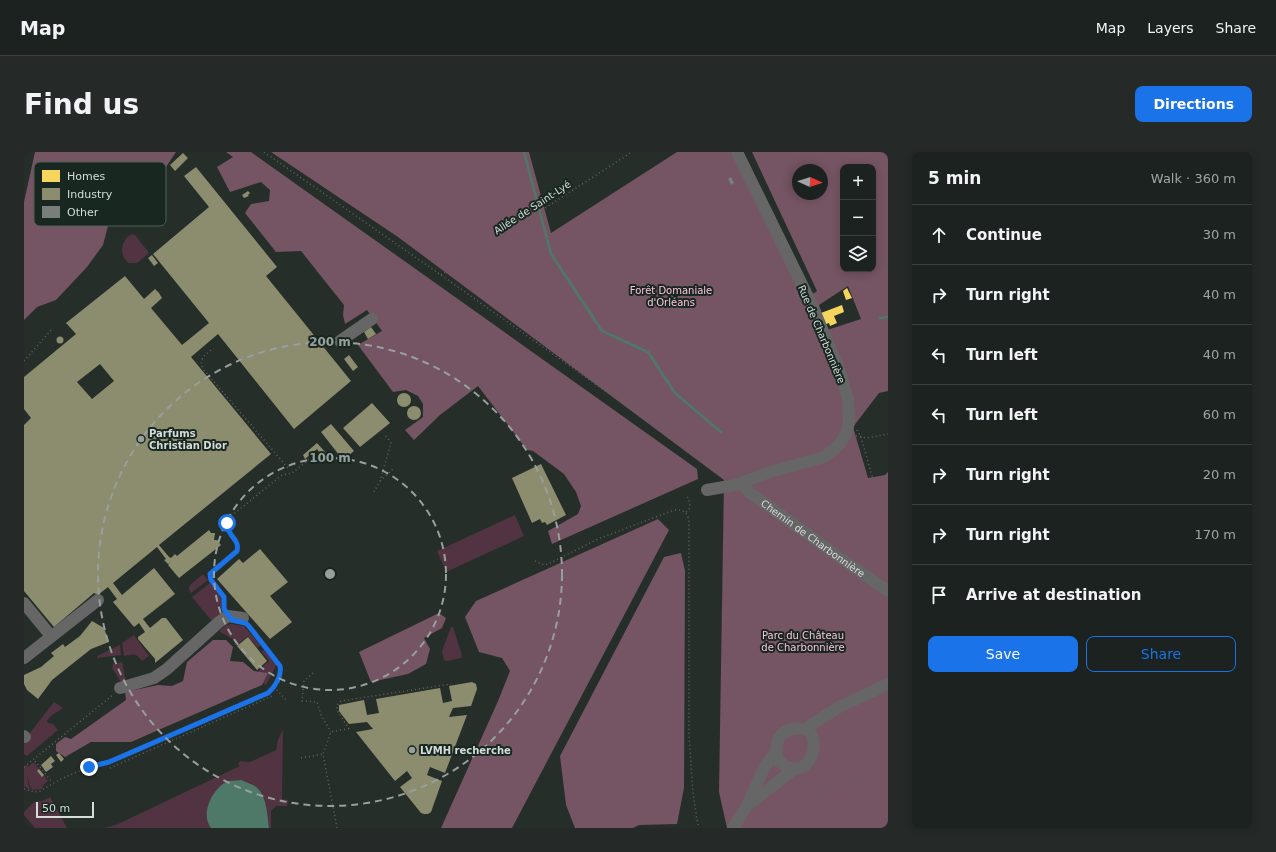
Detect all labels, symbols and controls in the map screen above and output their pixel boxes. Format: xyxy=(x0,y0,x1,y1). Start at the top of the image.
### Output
text: Map xyxy=(20,17,65,39)
text: Map xyxy=(1096,20,1125,36)
text: Layers xyxy=(1147,20,1194,36)
text: Share xyxy=(1216,20,1256,36)
button: Directions xyxy=(1135,86,1252,122)
text: Find us xyxy=(24,88,139,121)
legend xyxy=(34,162,166,226)
north arrow xyxy=(792,164,828,200)
map controls xyxy=(840,164,876,272)
button: + xyxy=(840,164,876,200)
text: 5 min xyxy=(928,168,981,188)
text: Homes xyxy=(67,170,105,183)
text: Walk · 360 m xyxy=(1151,171,1236,186)
street label: Allée de Saint-Lyé xyxy=(492,178,573,236)
text: Industry xyxy=(67,188,113,201)
button: − xyxy=(840,200,876,236)
text: Other xyxy=(67,206,99,219)
icon: ahead xyxy=(928,224,950,246)
text: Continue xyxy=(966,226,1042,244)
text: 30 m xyxy=(1203,227,1236,242)
button: layers xyxy=(840,236,876,272)
street label: Rue de Charbonnière xyxy=(796,283,847,385)
icon: right xyxy=(928,284,950,306)
park label: Forêt Domaniale d'Orléans xyxy=(630,285,712,308)
text: Turn right xyxy=(966,286,1050,304)
text: 40 m xyxy=(1203,287,1236,302)
text: 200 m xyxy=(309,335,351,349)
icon: left xyxy=(928,344,950,366)
text: Turn left xyxy=(966,346,1038,364)
text: 40 m xyxy=(1203,347,1236,362)
icon: left xyxy=(928,404,950,426)
text: Turn left xyxy=(966,406,1038,424)
text: 60 m xyxy=(1203,407,1236,422)
place label: Parfums Christian Dior xyxy=(149,428,227,451)
marker: Parfums Christian Dior xyxy=(136,434,146,444)
text: 100 m xyxy=(309,451,351,465)
icon: right xyxy=(928,464,950,486)
text: Turn right xyxy=(966,466,1050,484)
text: 20 m xyxy=(1203,467,1236,482)
street label: Chemin de Charbonnière xyxy=(759,498,867,579)
route start xyxy=(218,514,236,532)
icon: right xyxy=(928,524,950,546)
text: Turn right xyxy=(966,526,1050,544)
text: 170 m xyxy=(1194,527,1236,542)
centre of rings xyxy=(323,567,337,581)
icon: arrive xyxy=(928,584,950,606)
text: Arrive at destination xyxy=(966,586,1141,604)
park label: Parc du Château de Charbonnière xyxy=(761,630,845,653)
button: Save xyxy=(928,636,1078,672)
button: Share xyxy=(1086,636,1236,672)
marker: LVMH recherche xyxy=(407,745,417,755)
place label: LVMH recherche xyxy=(420,745,511,756)
route end xyxy=(80,758,98,776)
scale bar xyxy=(36,800,94,819)
text: 50 m xyxy=(42,802,70,815)

